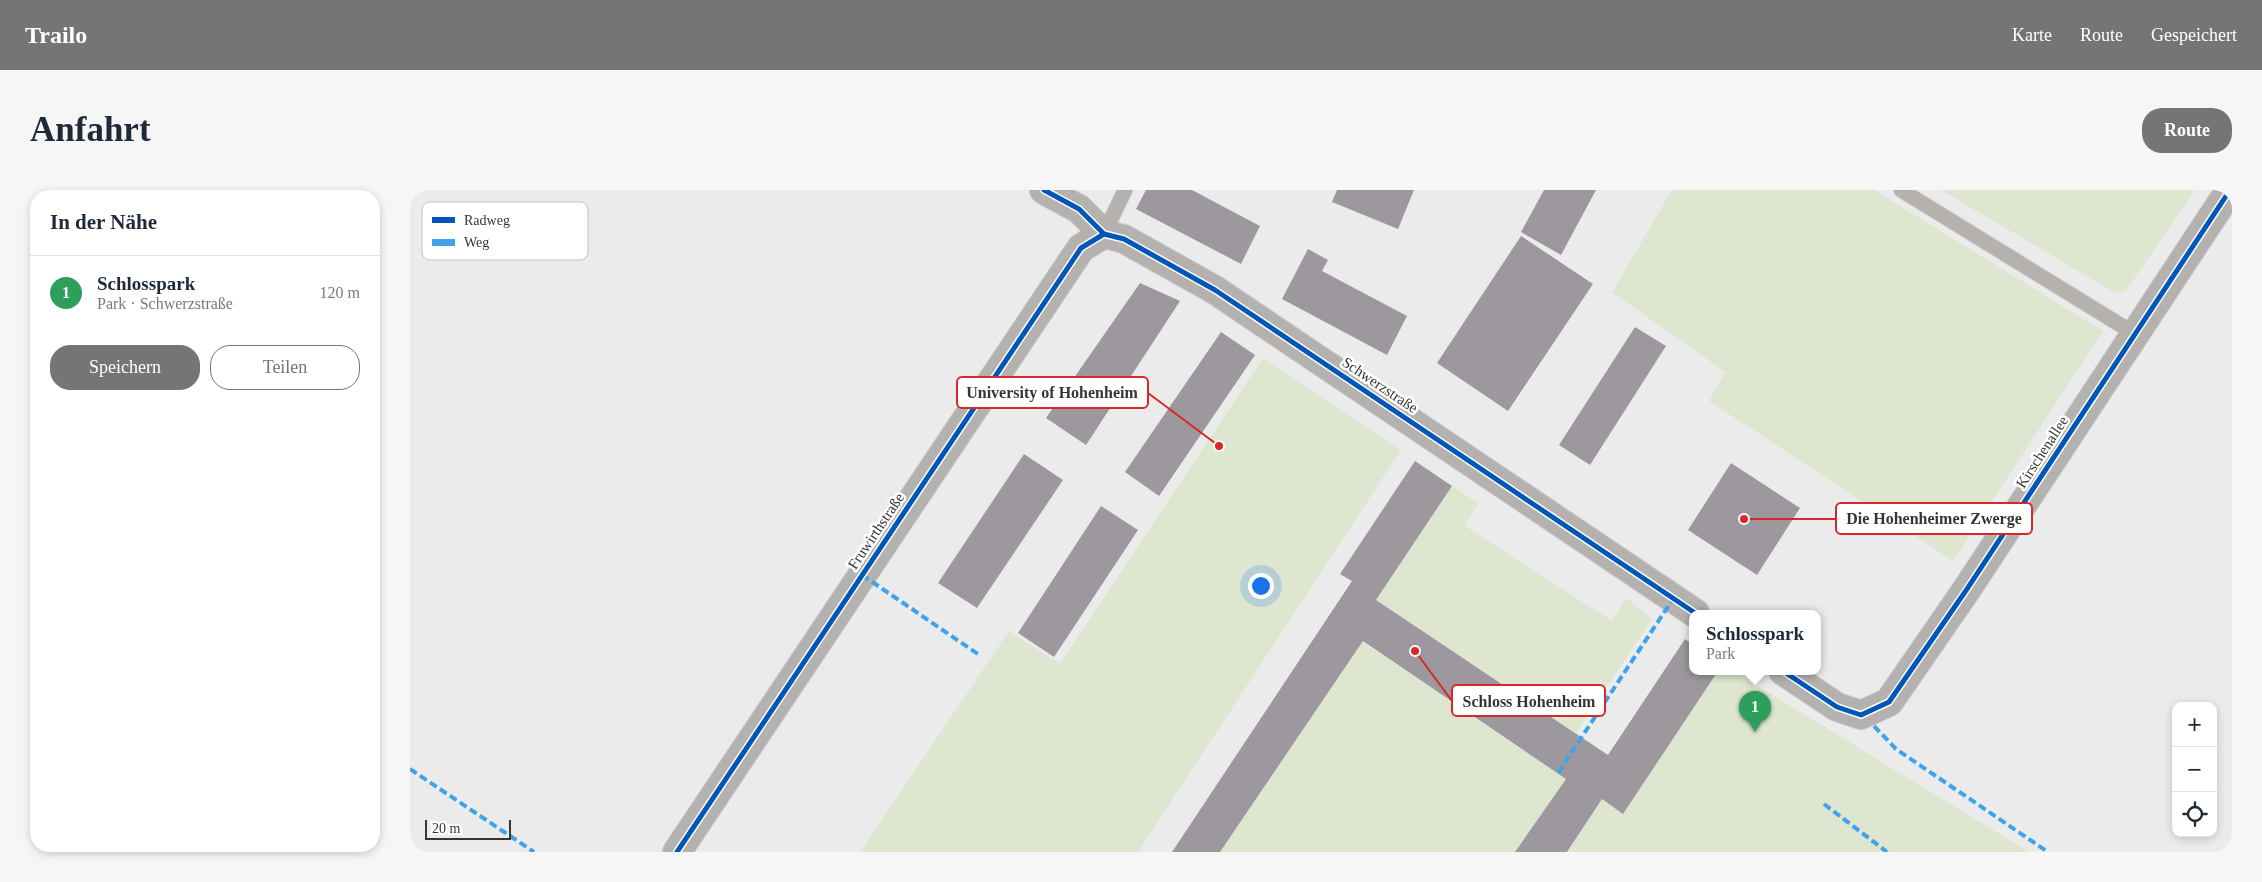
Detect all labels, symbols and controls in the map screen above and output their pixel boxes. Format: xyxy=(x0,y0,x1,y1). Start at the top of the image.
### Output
text: Trailo xyxy=(25,22,87,48)
text: Karte xyxy=(2012,25,2052,45)
text: Route xyxy=(2080,25,2123,45)
text: Gespeichert xyxy=(2151,25,2237,45)
button: Route xyxy=(2142,108,2232,153)
text: Anfahrt xyxy=(30,110,151,149)
legend xyxy=(422,202,588,260)
text: In der Nähe xyxy=(50,210,157,234)
text: Radweg xyxy=(464,213,510,228)
text: Weg xyxy=(464,235,489,250)
text: Schlosspark xyxy=(97,273,195,294)
text: 1 xyxy=(62,284,70,301)
text: 120 m xyxy=(320,284,360,301)
text: Park · Schwerzstraße xyxy=(97,295,233,312)
button: Speichern xyxy=(50,345,200,390)
button: Teilen xyxy=(210,345,360,390)
street label: Schwerzstraße xyxy=(1339,354,1421,416)
callout: University of Hohenheim xyxy=(957,377,1148,408)
text: University of Hohenheim xyxy=(966,384,1138,402)
street label: Kirschenallee xyxy=(2013,413,2071,491)
street label: Fruwirthstraße xyxy=(845,490,908,572)
callout: Die Hohenheimer Zwerge xyxy=(1836,503,2032,534)
text: Die Hohenheimer Zwerge xyxy=(1846,510,2022,528)
your location xyxy=(1248,573,1274,599)
popup xyxy=(1689,610,1821,675)
text: Schlosspark xyxy=(1706,623,1804,644)
text: Park xyxy=(1706,645,1735,662)
callout: Schloss Hohenheim xyxy=(1452,685,1605,716)
pin: 1 xyxy=(1739,691,1771,732)
text: Schloss Hohenheim xyxy=(1463,693,1596,710)
map controls xyxy=(2172,702,2217,837)
button: + xyxy=(2172,702,2217,747)
button: − xyxy=(2172,747,2217,792)
button: locate xyxy=(2172,792,2217,837)
scale bar xyxy=(425,817,511,840)
text: 20 m xyxy=(432,821,460,836)

